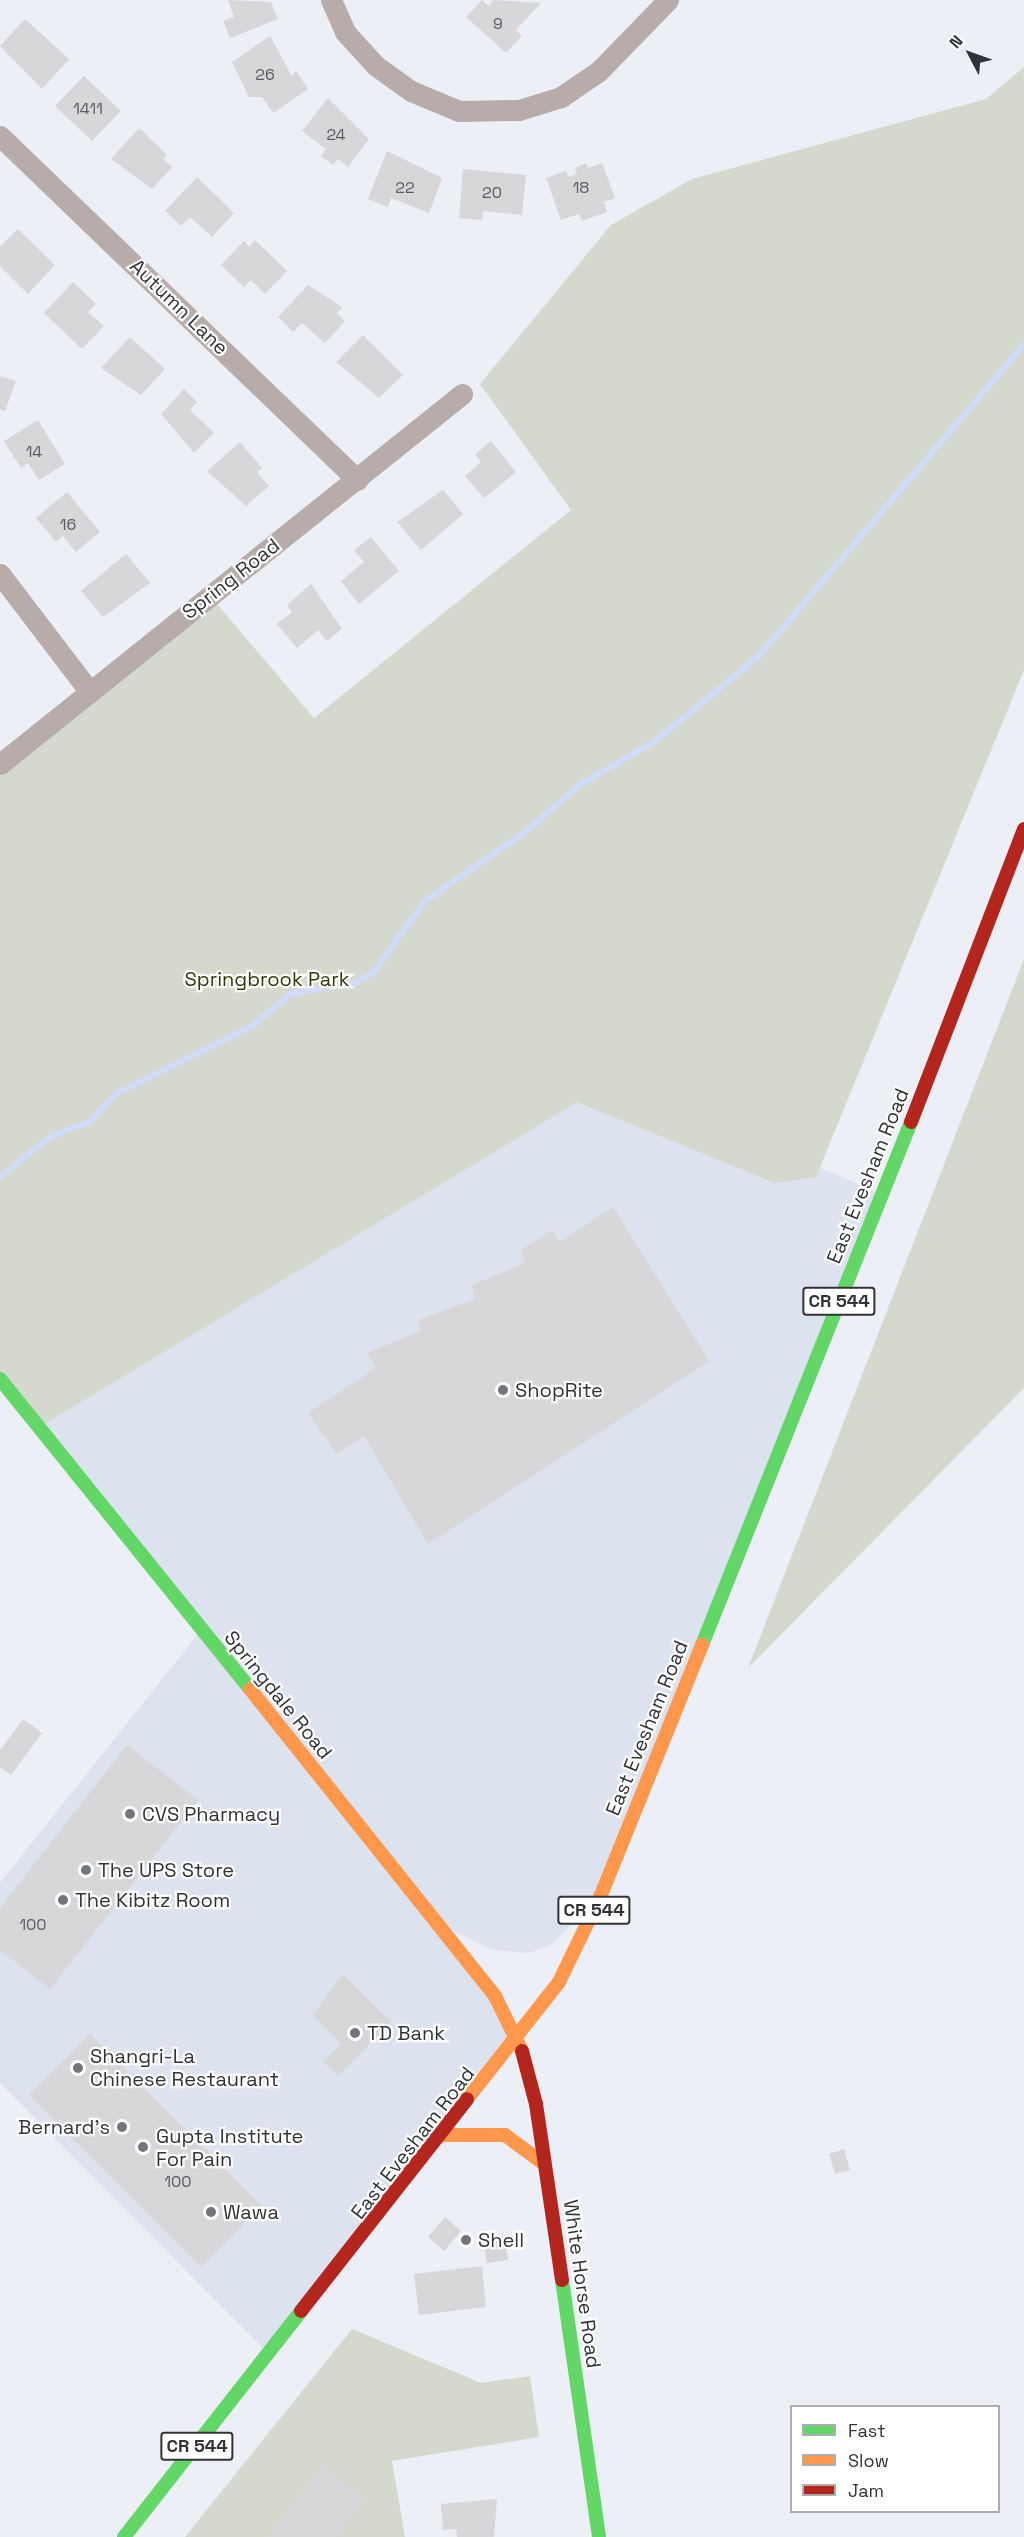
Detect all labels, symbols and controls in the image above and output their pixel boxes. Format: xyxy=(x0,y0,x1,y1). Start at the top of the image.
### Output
house number: 9 xyxy=(493,14,503,34)
north arrow xyxy=(940,24,1000,84)
text: N xyxy=(945,31,967,53)
house number: 26 xyxy=(255,65,275,85)
house number: 1411 xyxy=(73,99,103,119)
house number: 24 xyxy=(326,125,346,145)
house number: 22 xyxy=(395,178,415,198)
house number: 18 xyxy=(573,178,589,198)
house number: 20 xyxy=(482,183,502,203)
street label: Autumn Lane xyxy=(125,254,233,360)
house number: 14 xyxy=(26,442,42,462)
house number: 16 xyxy=(60,515,76,535)
street label: Spring Road xyxy=(178,534,284,624)
park label: Springbrook Park xyxy=(185,967,349,991)
street label: East Evesham Road xyxy=(822,1085,914,1267)
road number: CR 544 xyxy=(802,1286,876,1316)
place label: ShopRite xyxy=(515,1378,603,1402)
marker: ShopRite xyxy=(496,1383,510,1397)
street label: Springdale Road xyxy=(219,1626,337,1764)
street label: East Evesham Road xyxy=(601,1637,693,1819)
place label: CVS Pharmacy xyxy=(142,1802,280,1826)
marker: CVS Pharmacy xyxy=(123,1807,137,1821)
place label: The UPS Store xyxy=(98,1858,234,1882)
marker: The UPS Store xyxy=(79,1863,93,1877)
place label: The Kibitz Room xyxy=(75,1888,230,1912)
marker: The Kibitz Room xyxy=(56,1893,70,1907)
road number: CR 544 xyxy=(556,1895,632,1925)
house number: 100 xyxy=(19,1915,47,1935)
place label: TD Bank xyxy=(367,2021,445,2045)
marker: TD Bank xyxy=(348,2026,362,2040)
place label: Shangri-La Chinese Restaurant xyxy=(90,2044,279,2091)
marker: Shangri-La Chinese Restaurant xyxy=(71,2061,85,2075)
street label: East Evesham Road xyxy=(346,2062,480,2224)
place label: Bernard's xyxy=(18,2115,110,2139)
marker: Bernard's xyxy=(115,2120,129,2134)
place label: Gupta Institute For Pain xyxy=(156,2124,303,2171)
marker: Gupta Institute For Pain xyxy=(134,2138,152,2156)
house number: 100 xyxy=(164,2172,192,2192)
street label: White Horse Road xyxy=(558,2198,606,2370)
place label: Wawa xyxy=(223,2200,279,2224)
marker: Wawa xyxy=(204,2205,218,2219)
place label: Shell xyxy=(478,2228,524,2252)
marker: Shell xyxy=(459,2233,473,2247)
legend xyxy=(790,2405,1000,2513)
text: Fast xyxy=(848,2419,885,2442)
road number: CR 544 xyxy=(160,2431,234,2461)
text: Slow xyxy=(848,2449,889,2472)
text: Jam xyxy=(848,2479,884,2502)

